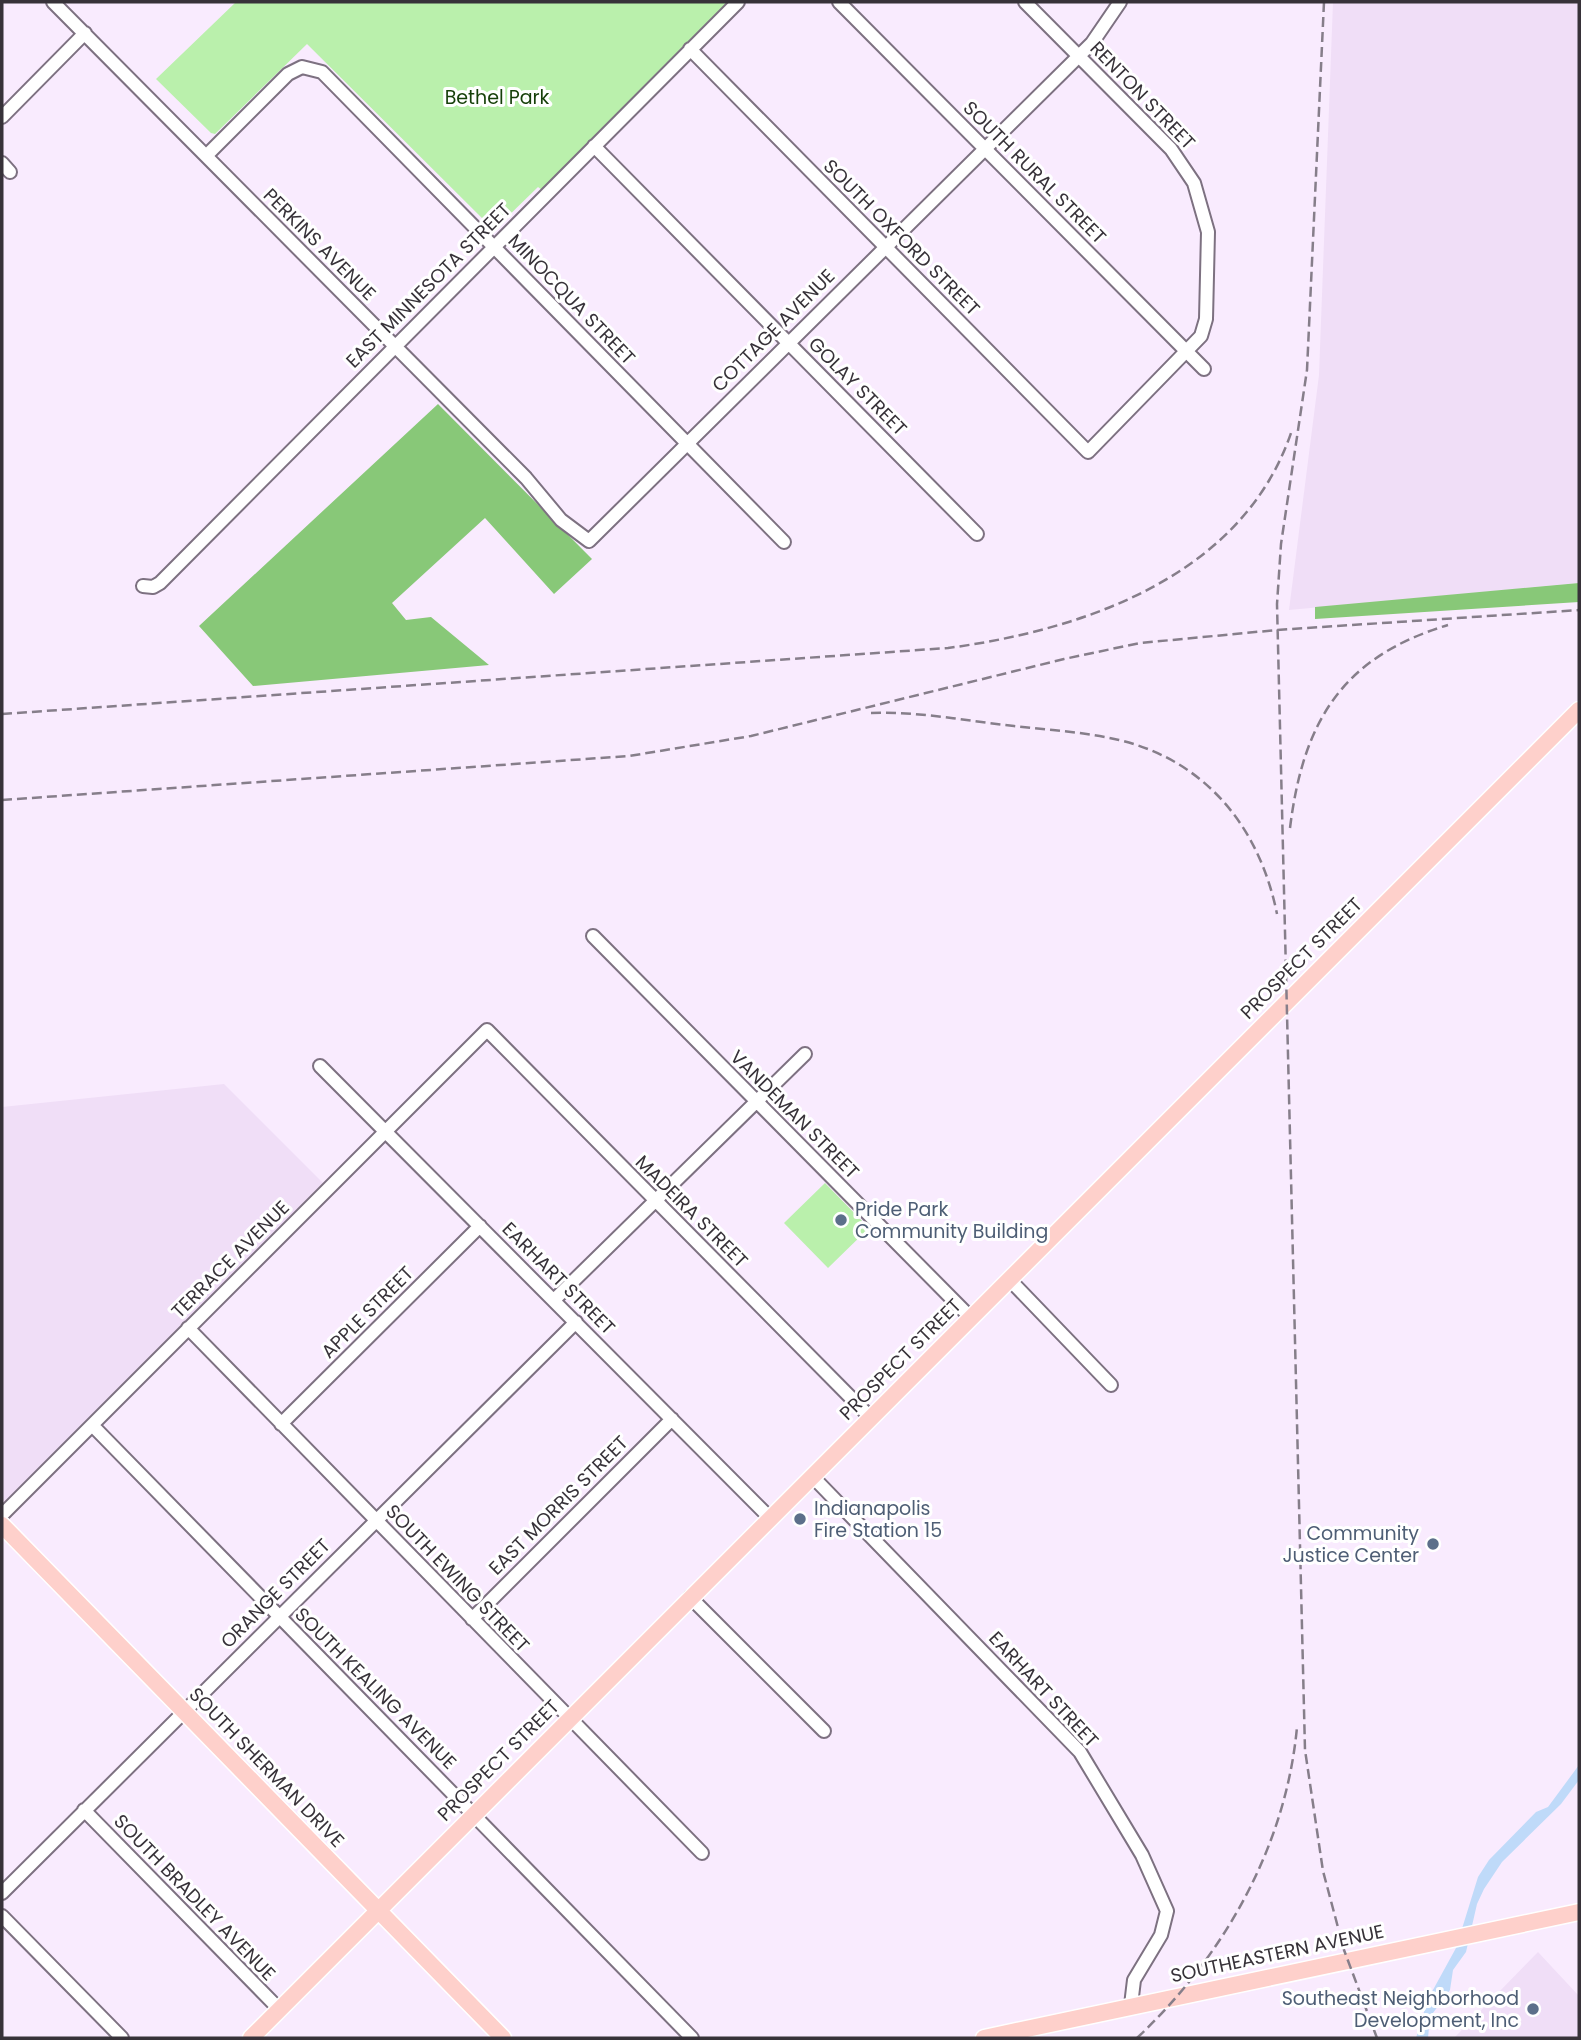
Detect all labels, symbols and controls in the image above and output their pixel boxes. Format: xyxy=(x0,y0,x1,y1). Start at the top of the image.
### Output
street label: RENTON STREET xyxy=(1084,35,1201,155)
park label: Bethel Park xyxy=(445,84,550,111)
street label: SOUTH RURAL STREET xyxy=(957,95,1112,250)
street label: SOUTH OXFORD STREET xyxy=(817,153,986,322)
street label: PERKINS AVENUE xyxy=(257,182,382,307)
street label: EAST MINNESOTA STREET xyxy=(340,197,517,374)
street label: MINOCQUA STREET xyxy=(502,228,641,371)
street label: COTTAGE AVENUE xyxy=(706,263,841,398)
street label: GOLAY STREET xyxy=(802,331,913,442)
street label: PROSPECT STREET xyxy=(1234,891,1368,1025)
street label: VANDEMAN STREET xyxy=(724,1044,865,1185)
street label: MADEIRA STREET xyxy=(629,1149,754,1274)
street label: TERRACE AVENUE xyxy=(165,1194,295,1324)
place label: Pride Park Community Building xyxy=(855,1196,1048,1245)
marker: Pride Park Community Building xyxy=(833,1212,849,1228)
street label: EARHART STREET xyxy=(496,1216,621,1341)
street label: APPLE STREET xyxy=(315,1260,420,1365)
street label: PROSPECT STREET xyxy=(833,1292,967,1426)
street label: EAST MORRIS STREET xyxy=(483,1430,634,1581)
place label: Indianapolis Fire Station 15 xyxy=(814,1495,942,1544)
street label: SOUTH EWING STREET xyxy=(380,1498,536,1658)
marker: Indianapolis Fire Station 15 xyxy=(792,1511,808,1527)
place label: Community Justice Center xyxy=(1282,1520,1419,1569)
street label: ORANGE STREET xyxy=(215,1533,336,1654)
marker: Community Justice Center xyxy=(1425,1536,1441,1552)
street label: SOUTH KEALING AVENUE xyxy=(289,1601,463,1775)
street label: EARHART STREET xyxy=(983,1625,1105,1753)
street label: SOUTH SHERMAN DRIVE xyxy=(183,1681,350,1853)
street label: PROSPECT STREET xyxy=(431,1693,565,1827)
street label: SOUTH BRADLEY AVENUE xyxy=(108,1808,282,1987)
street label: SOUTHEASTERN AVENUE xyxy=(1168,1918,1386,1989)
place label: Southeast Neighborhood Development, Inc xyxy=(1282,1985,1519,2034)
marker: Southeast Neighborhood Development, Inc xyxy=(1525,2001,1541,2017)

